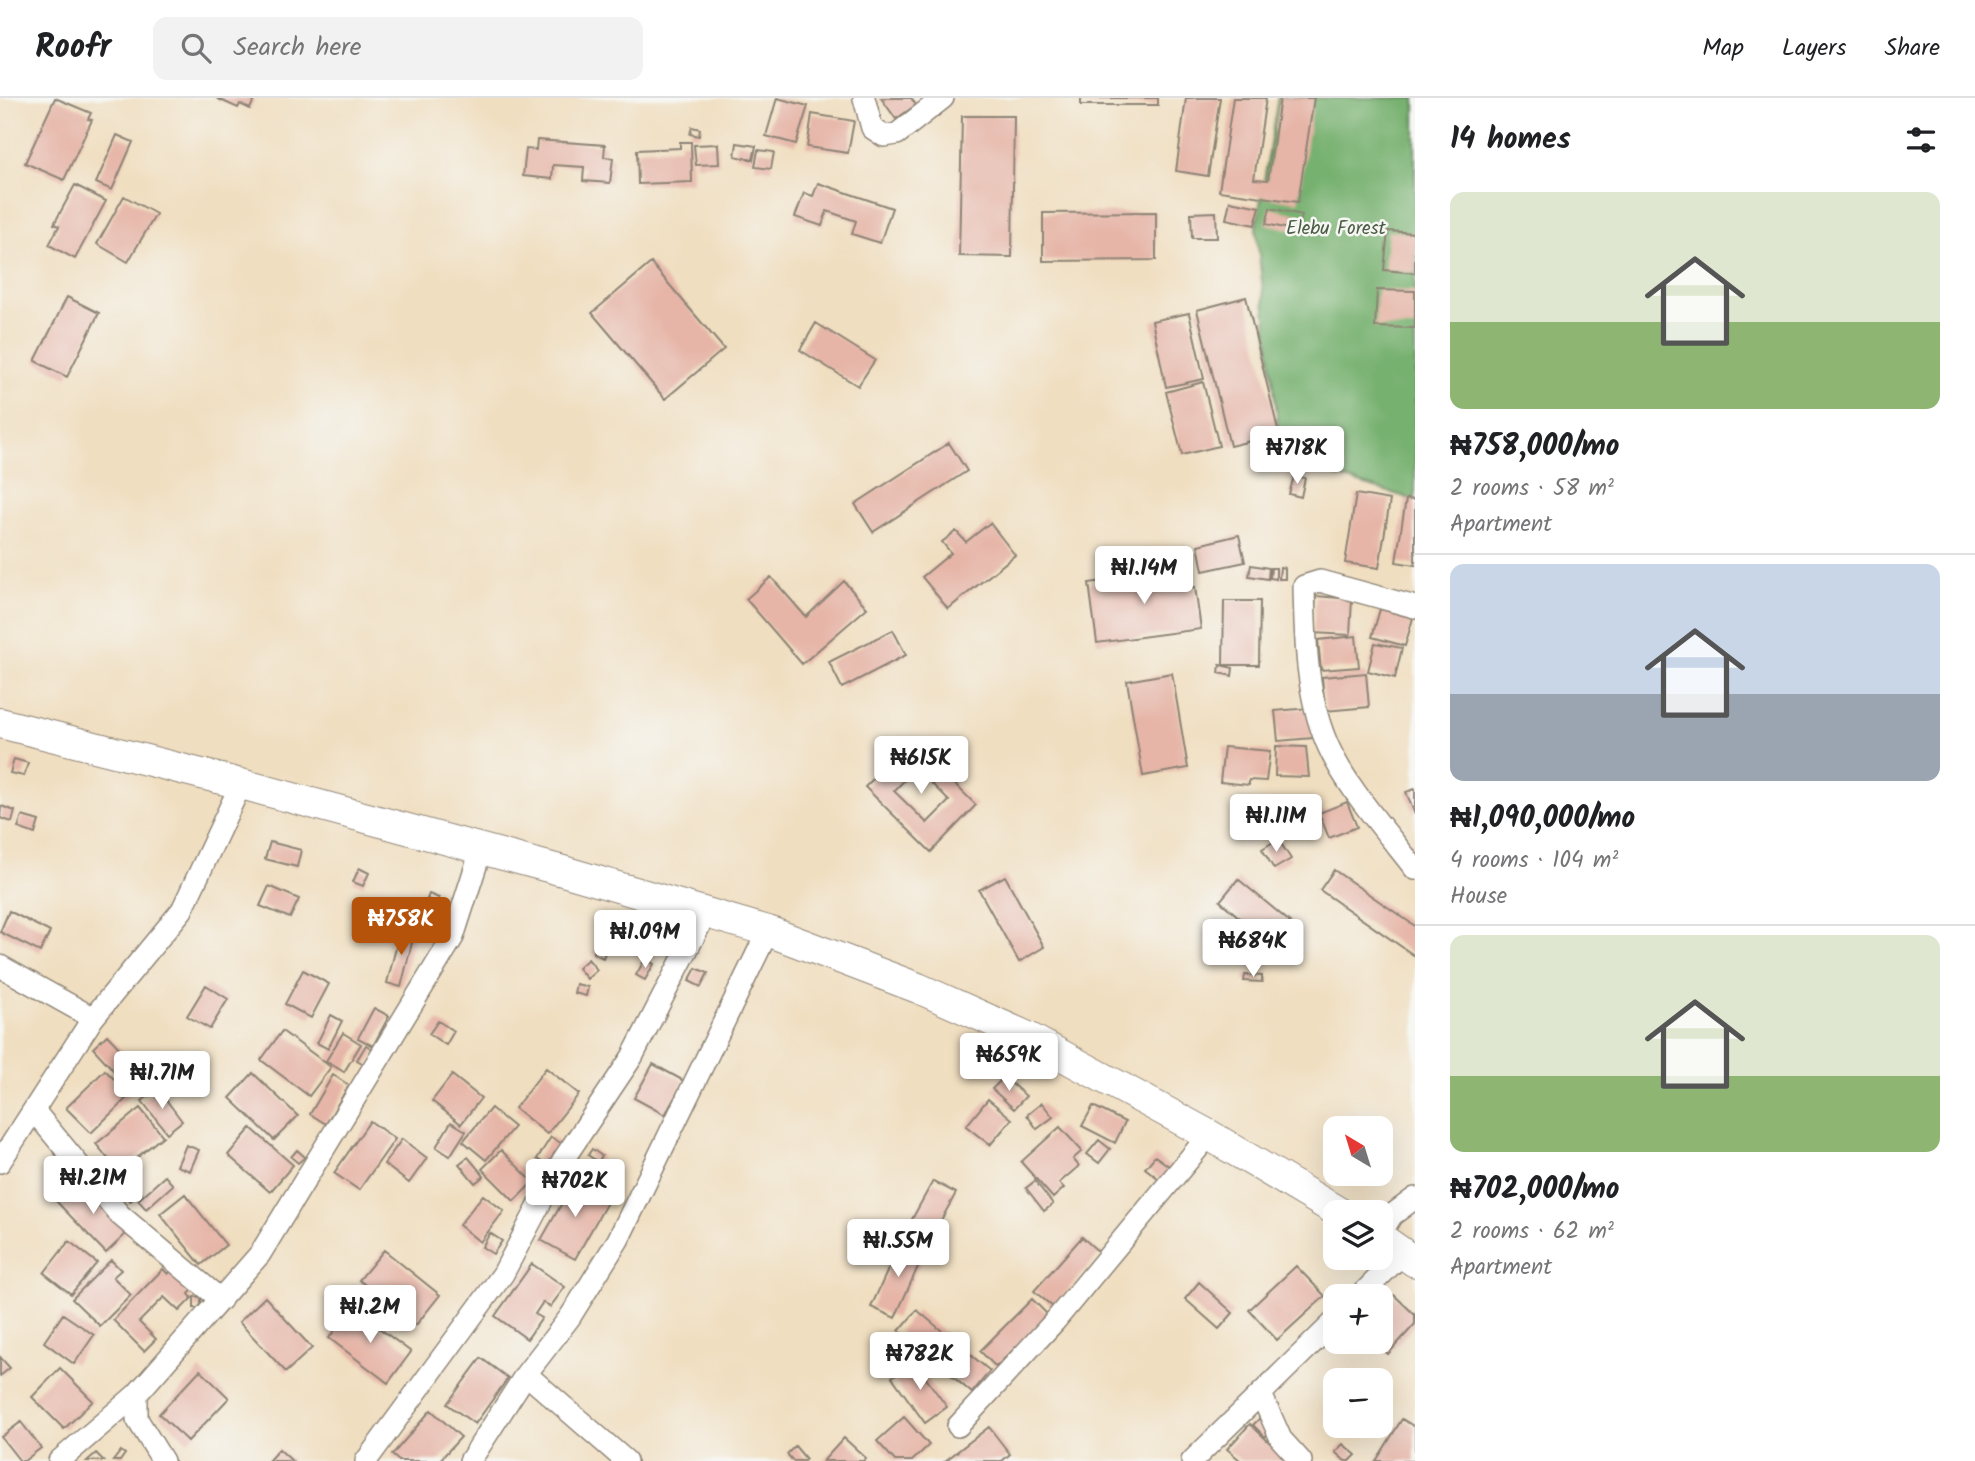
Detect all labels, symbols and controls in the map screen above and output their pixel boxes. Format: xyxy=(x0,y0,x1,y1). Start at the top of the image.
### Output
search box xyxy=(153,17,643,80)
text: Roofr xyxy=(35,22,111,75)
text: Search here xyxy=(233,27,361,69)
icon: search xyxy=(177,29,215,67)
text: Map xyxy=(1702,29,1744,68)
text: Layers xyxy=(1782,29,1846,68)
text: Share xyxy=(1884,29,1940,68)
text: 14 homes xyxy=(1450,116,1571,164)
icon: filters xyxy=(1902,121,1940,159)
park label: Elebu Forest xyxy=(1286,214,1387,244)
icon: home xyxy=(1632,238,1758,364)
text: ₦758,000/mo xyxy=(1450,423,1619,471)
pin: ₦718K xyxy=(1248,426,1346,486)
text: ₦718K xyxy=(1266,431,1328,467)
text: 2 rooms · 58 m² xyxy=(1450,471,1614,507)
text: Apartment xyxy=(1450,507,1552,543)
pin: ₦1.14M xyxy=(1087,546,1201,606)
text: ₦1.14M xyxy=(1111,551,1177,587)
icon: home xyxy=(1632,610,1758,736)
pin: ₦615K xyxy=(872,736,970,796)
text: ₦615K xyxy=(890,741,952,777)
pin: ₦1.11M xyxy=(1219,794,1333,854)
text: ₦1,090,000/mo xyxy=(1450,795,1635,843)
text: ₦1.11M xyxy=(1246,799,1306,835)
text: 4 rooms · 104 m² xyxy=(1450,843,1618,879)
text: House xyxy=(1450,879,1507,915)
pin: ₦758K xyxy=(352,898,450,957)
text: ₦758K xyxy=(368,902,434,938)
pin: ₦1.09M xyxy=(588,910,702,970)
text: ₦1.09M xyxy=(610,915,680,951)
pin: ₦684K xyxy=(1204,920,1302,979)
text: ₦684K xyxy=(1218,924,1288,960)
icon: home xyxy=(1632,981,1758,1107)
pin: ₦659K xyxy=(960,1034,1058,1093)
text: ₦659K xyxy=(976,1038,1042,1074)
pin: ₦1.71M xyxy=(105,1052,219,1111)
text: ₦1.71M xyxy=(130,1056,194,1092)
north arrow xyxy=(1323,1116,1393,1186)
map controls xyxy=(1323,1116,1393,1438)
pin: ₦1.21M xyxy=(36,1156,150,1216)
pin: ₦702K xyxy=(526,1160,624,1219)
text: ₦1.21M xyxy=(60,1161,126,1197)
text: ₦702K xyxy=(542,1164,608,1200)
text: ₦702,000/mo xyxy=(1450,1166,1619,1214)
button: layers xyxy=(1323,1200,1393,1270)
text: 2 rooms · 62 m² xyxy=(1450,1214,1614,1250)
pin: ₦1.55M xyxy=(841,1220,955,1279)
text: ₦1.55M xyxy=(863,1224,933,1260)
text: Apartment xyxy=(1450,1250,1552,1286)
button: + xyxy=(1323,1284,1393,1354)
pin: ₦1.2M xyxy=(321,1286,419,1345)
text: ₦1.2M xyxy=(340,1290,400,1326)
pin: ₦782K xyxy=(871,1332,969,1392)
text: ₦782K xyxy=(886,1337,954,1373)
button: − xyxy=(1323,1368,1393,1438)

